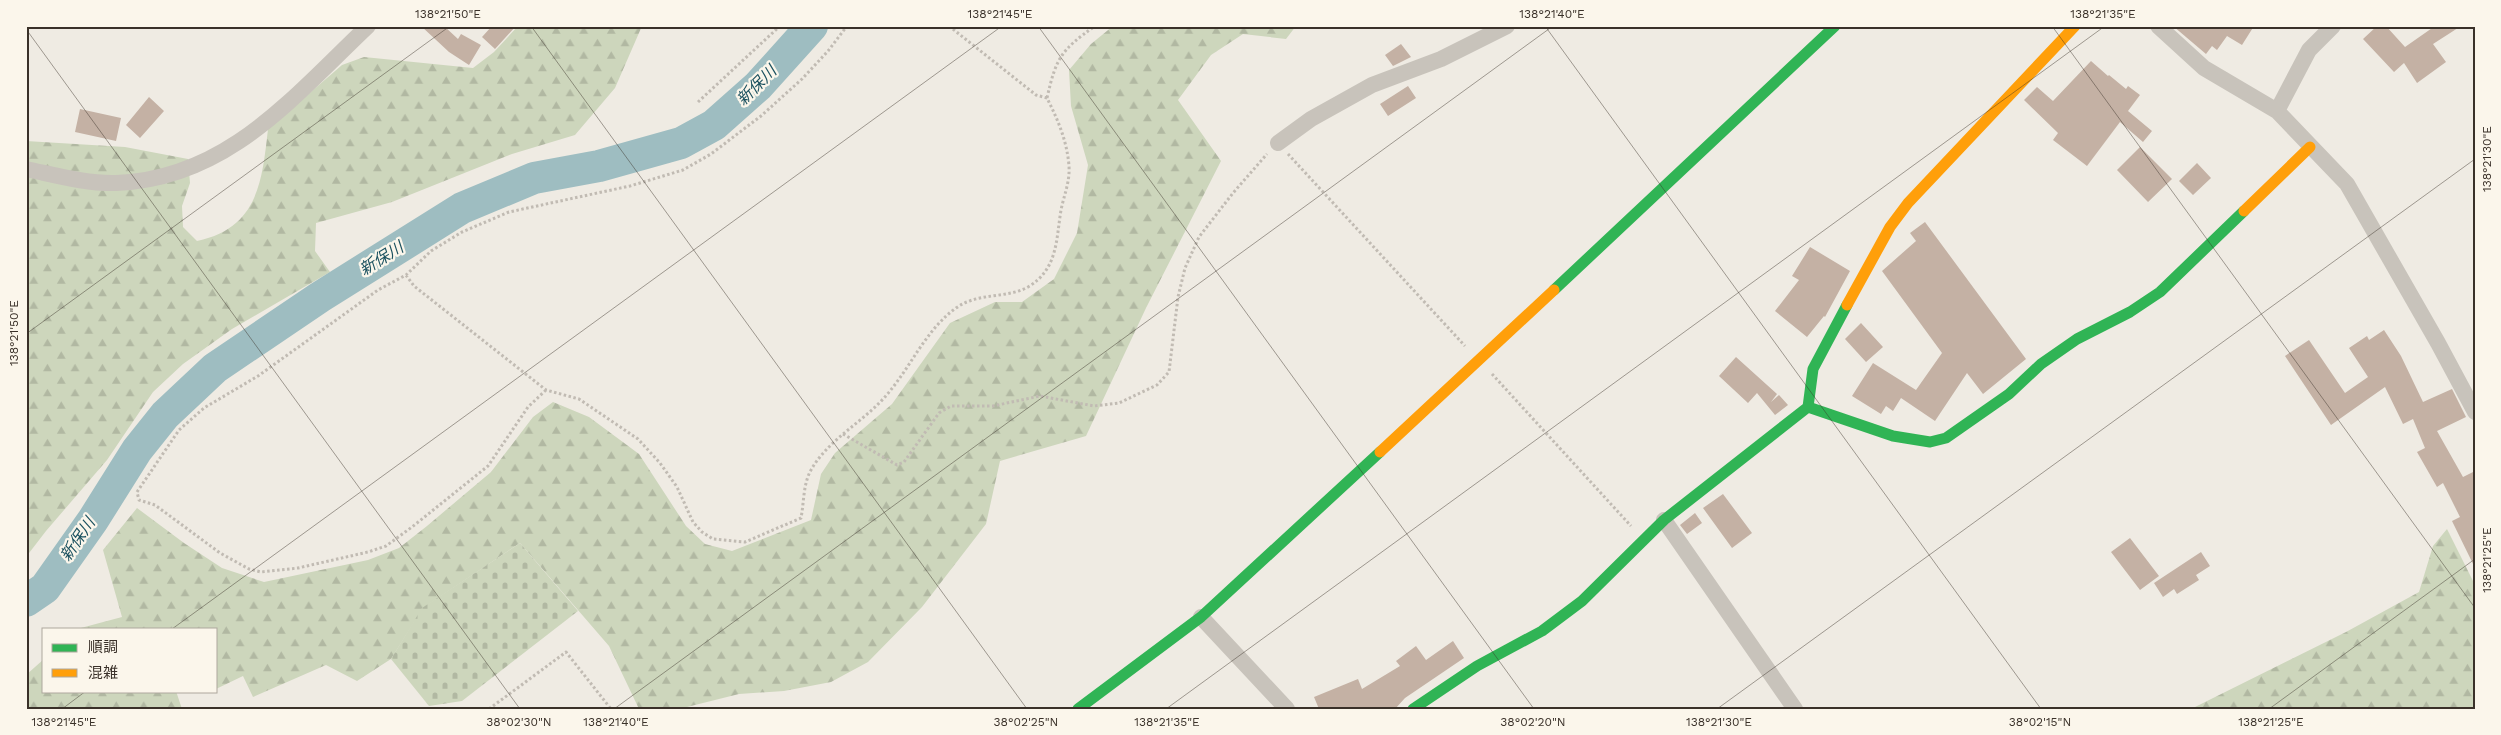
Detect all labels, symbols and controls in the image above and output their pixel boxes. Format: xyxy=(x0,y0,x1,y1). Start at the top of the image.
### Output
text: 138°21'50"E xyxy=(415,7,481,21)
text: 138°21'45"E xyxy=(968,7,1033,21)
text: 138°21'40"E xyxy=(1519,7,1585,21)
text: 138°21'35"E xyxy=(2070,7,2136,21)
water label: 新保川 xyxy=(733,60,781,109)
text: 138°21'30"E xyxy=(2480,126,2494,192)
water label: 新保川 xyxy=(356,237,408,279)
text: 138°21'50"E xyxy=(7,300,21,366)
water label: 新保川 xyxy=(56,512,100,564)
text: 138°21'25"E xyxy=(2480,527,2494,593)
legend xyxy=(42,628,218,692)
text: 順調 xyxy=(88,638,118,656)
text: 混雑 xyxy=(88,664,118,682)
text: 138°21'45"E xyxy=(32,715,97,729)
text: 38°02'30"N xyxy=(486,715,552,729)
text: 138°21'40"E xyxy=(583,715,649,729)
text: 38°02'25"N xyxy=(994,715,1058,729)
text: 138°21'35"E xyxy=(1134,715,1200,729)
text: 38°02'20"N xyxy=(1500,715,1566,729)
text: 138°21'30"E xyxy=(1686,715,1752,729)
text: 38°02'15"N xyxy=(2009,715,2071,729)
text: 138°21'25"E xyxy=(2238,715,2304,729)

